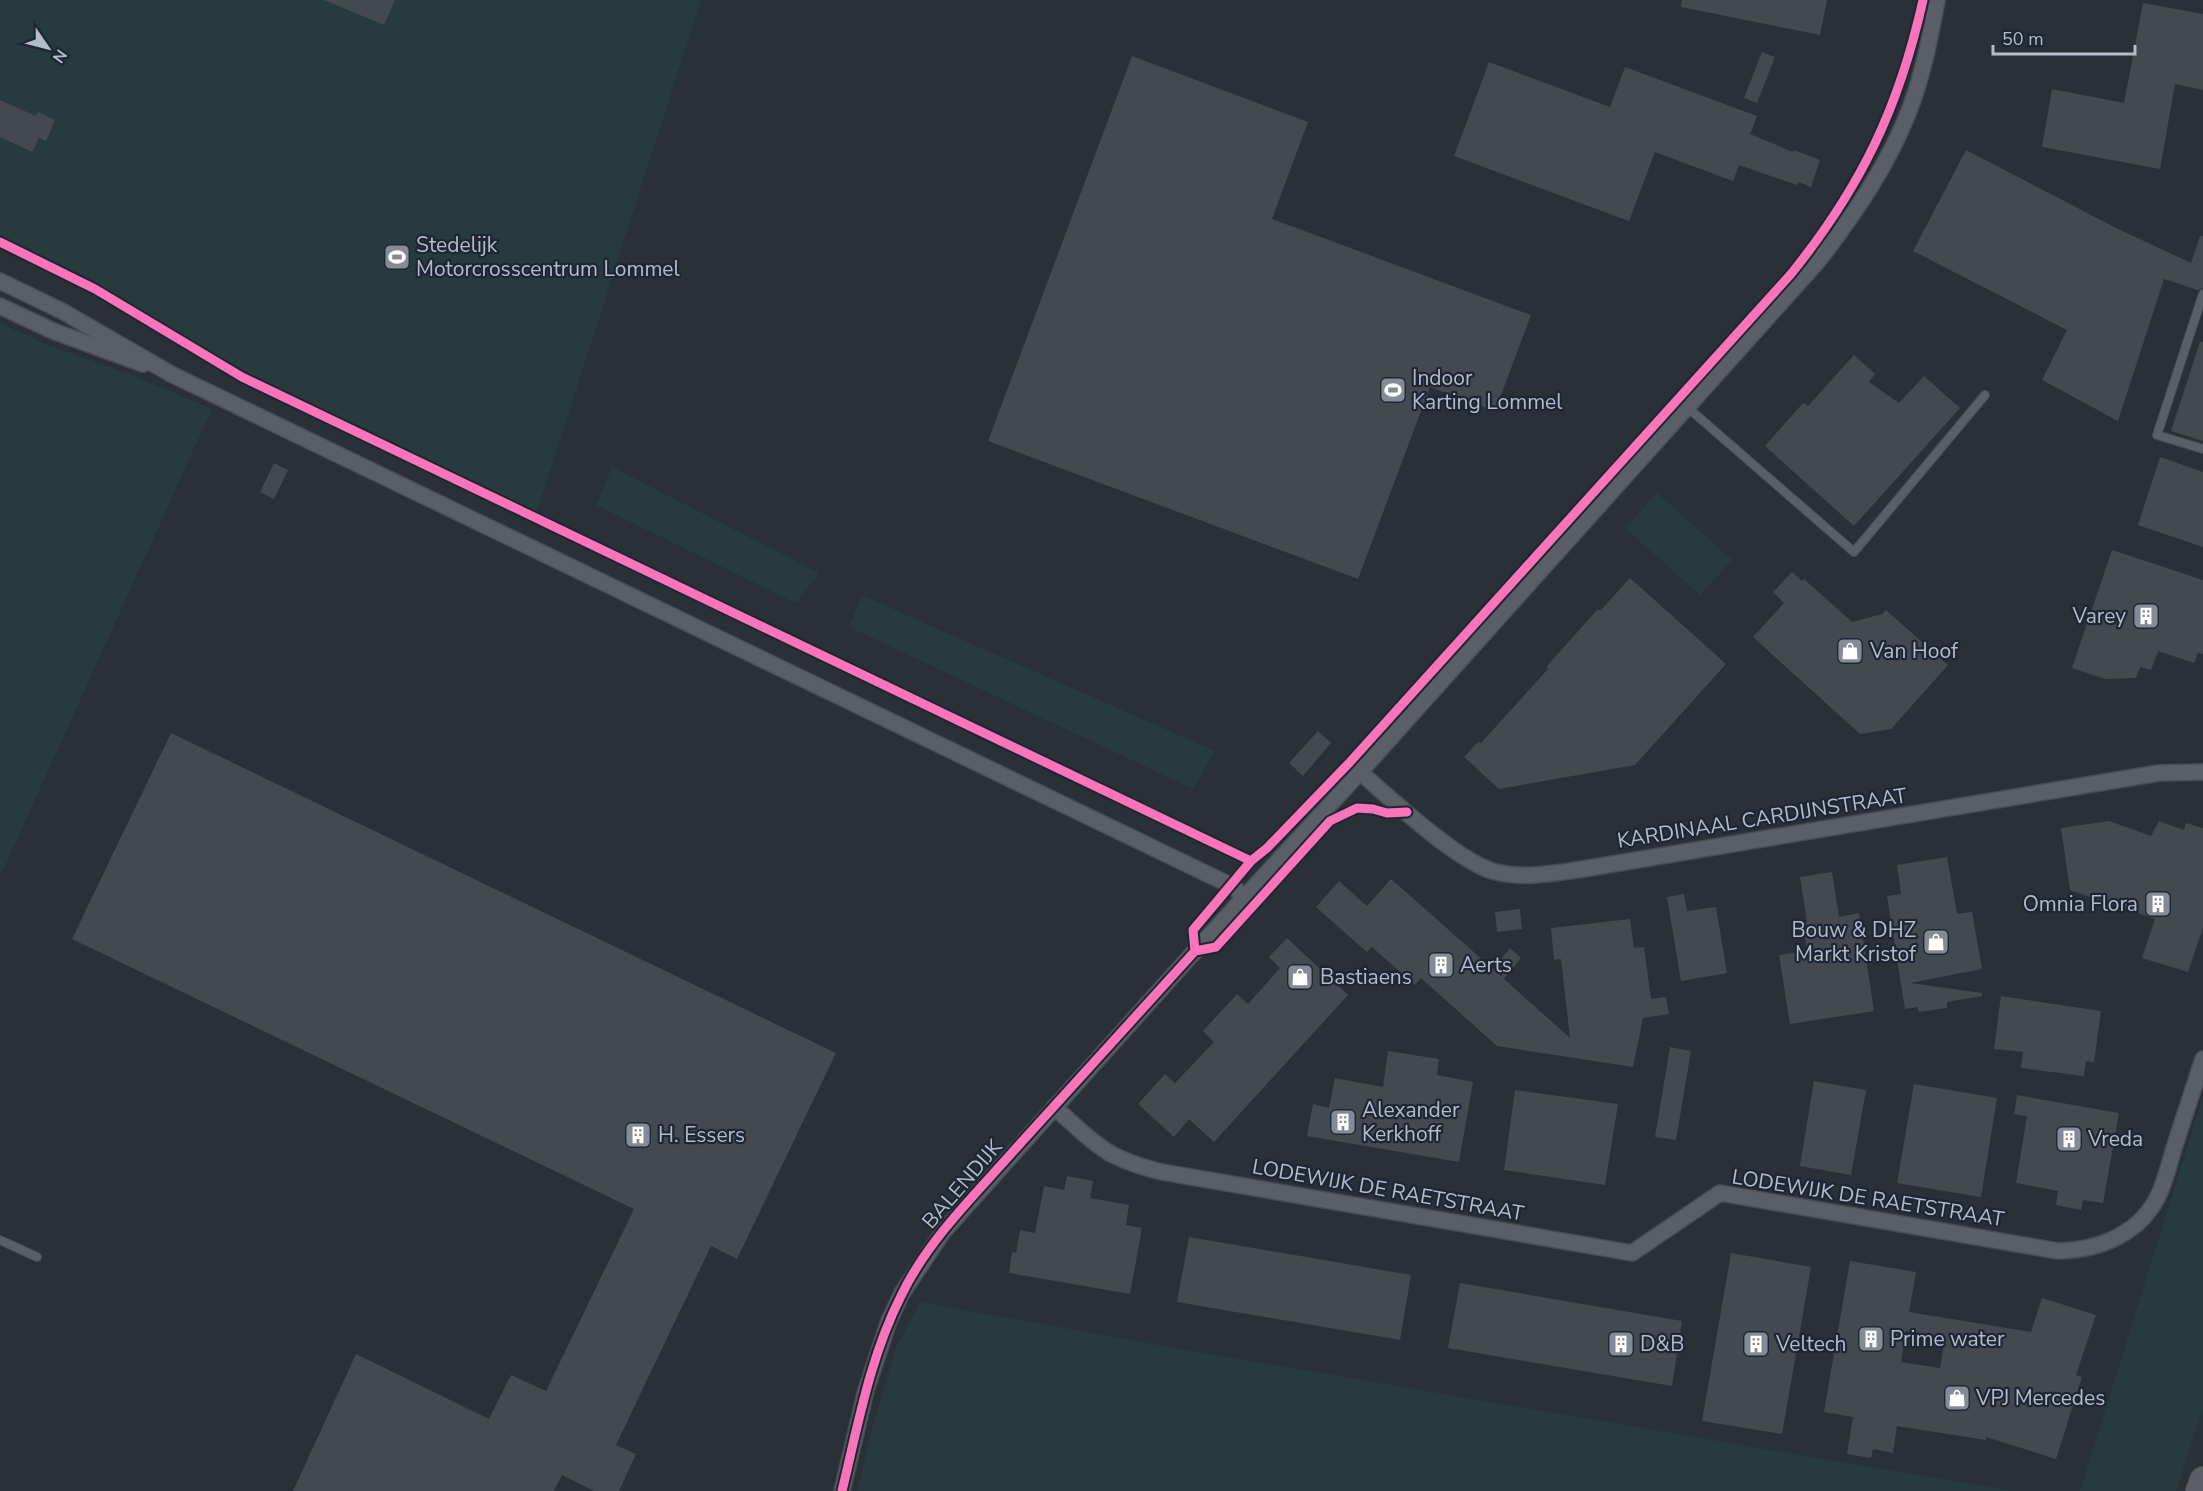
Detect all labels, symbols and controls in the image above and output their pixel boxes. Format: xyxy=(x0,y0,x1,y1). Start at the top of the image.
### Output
north arrow xyxy=(18,18,78,78)
scale bar xyxy=(1993,18,2136,56)
text: 50 m xyxy=(2002,27,2044,51)
text: N xyxy=(47,45,72,67)
place label: Stedelijk Motorcrosscentrum Lommel xyxy=(416,231,681,283)
sports icon: Stedelijk Motorcrosscentrum Lommel xyxy=(382,242,412,272)
place label: Indoor Karting Lommel xyxy=(1412,364,1563,416)
sports icon: Indoor Karting Lommel xyxy=(1378,375,1408,405)
building icon: Varey xyxy=(2131,601,2161,631)
place label: Varey xyxy=(2071,602,2126,630)
shop icon: Van Hoof xyxy=(1835,636,1865,666)
place label: Van Hoof xyxy=(1869,637,1959,665)
street label: KARDINAAL CARDIJNSTRAAT xyxy=(1615,781,1909,855)
building icon: Omnia Flora xyxy=(2143,889,2173,919)
place label: Omnia Flora xyxy=(2023,890,2138,918)
place label: Bouw & DHZ Markt Kristof xyxy=(1791,916,1917,968)
shop icon: Bouw & DHZ Markt Kristof xyxy=(1921,927,1951,957)
building icon: Aerts xyxy=(1426,950,1456,980)
place label: Aerts xyxy=(1460,951,1512,979)
shop icon: Bastiaens xyxy=(1285,962,1315,992)
place label: Bastiaens xyxy=(1320,963,1412,991)
place label: Alexander Kerkhoff xyxy=(1362,1096,1460,1148)
building icon: Alexander Kerkhoff xyxy=(1328,1107,1358,1137)
building icon: H. Essers xyxy=(623,1120,653,1150)
place label: H. Essers xyxy=(658,1121,745,1149)
building icon: Vreda xyxy=(2054,1124,2084,1154)
place label: Vreda xyxy=(2087,1125,2143,1153)
street label: BALENDIJK xyxy=(916,1133,1009,1234)
street label: LODEWIJK DE RAETSTRAAT xyxy=(1250,1152,1526,1228)
street label: LODEWIJK DE RAETSTRAAT xyxy=(1730,1163,2007,1233)
building icon: Prime water xyxy=(1856,1324,1886,1354)
place label: Prime water xyxy=(1890,1325,2005,1353)
building icon: D&B xyxy=(1606,1329,1636,1359)
building icon: Veltech xyxy=(1741,1329,1771,1359)
place label: D&B xyxy=(1640,1330,1684,1358)
place label: Veltech xyxy=(1775,1330,1847,1358)
shop icon: VPJ Mercedes xyxy=(1942,1383,1972,1413)
place label: VPJ Mercedes xyxy=(1975,1384,2105,1412)

